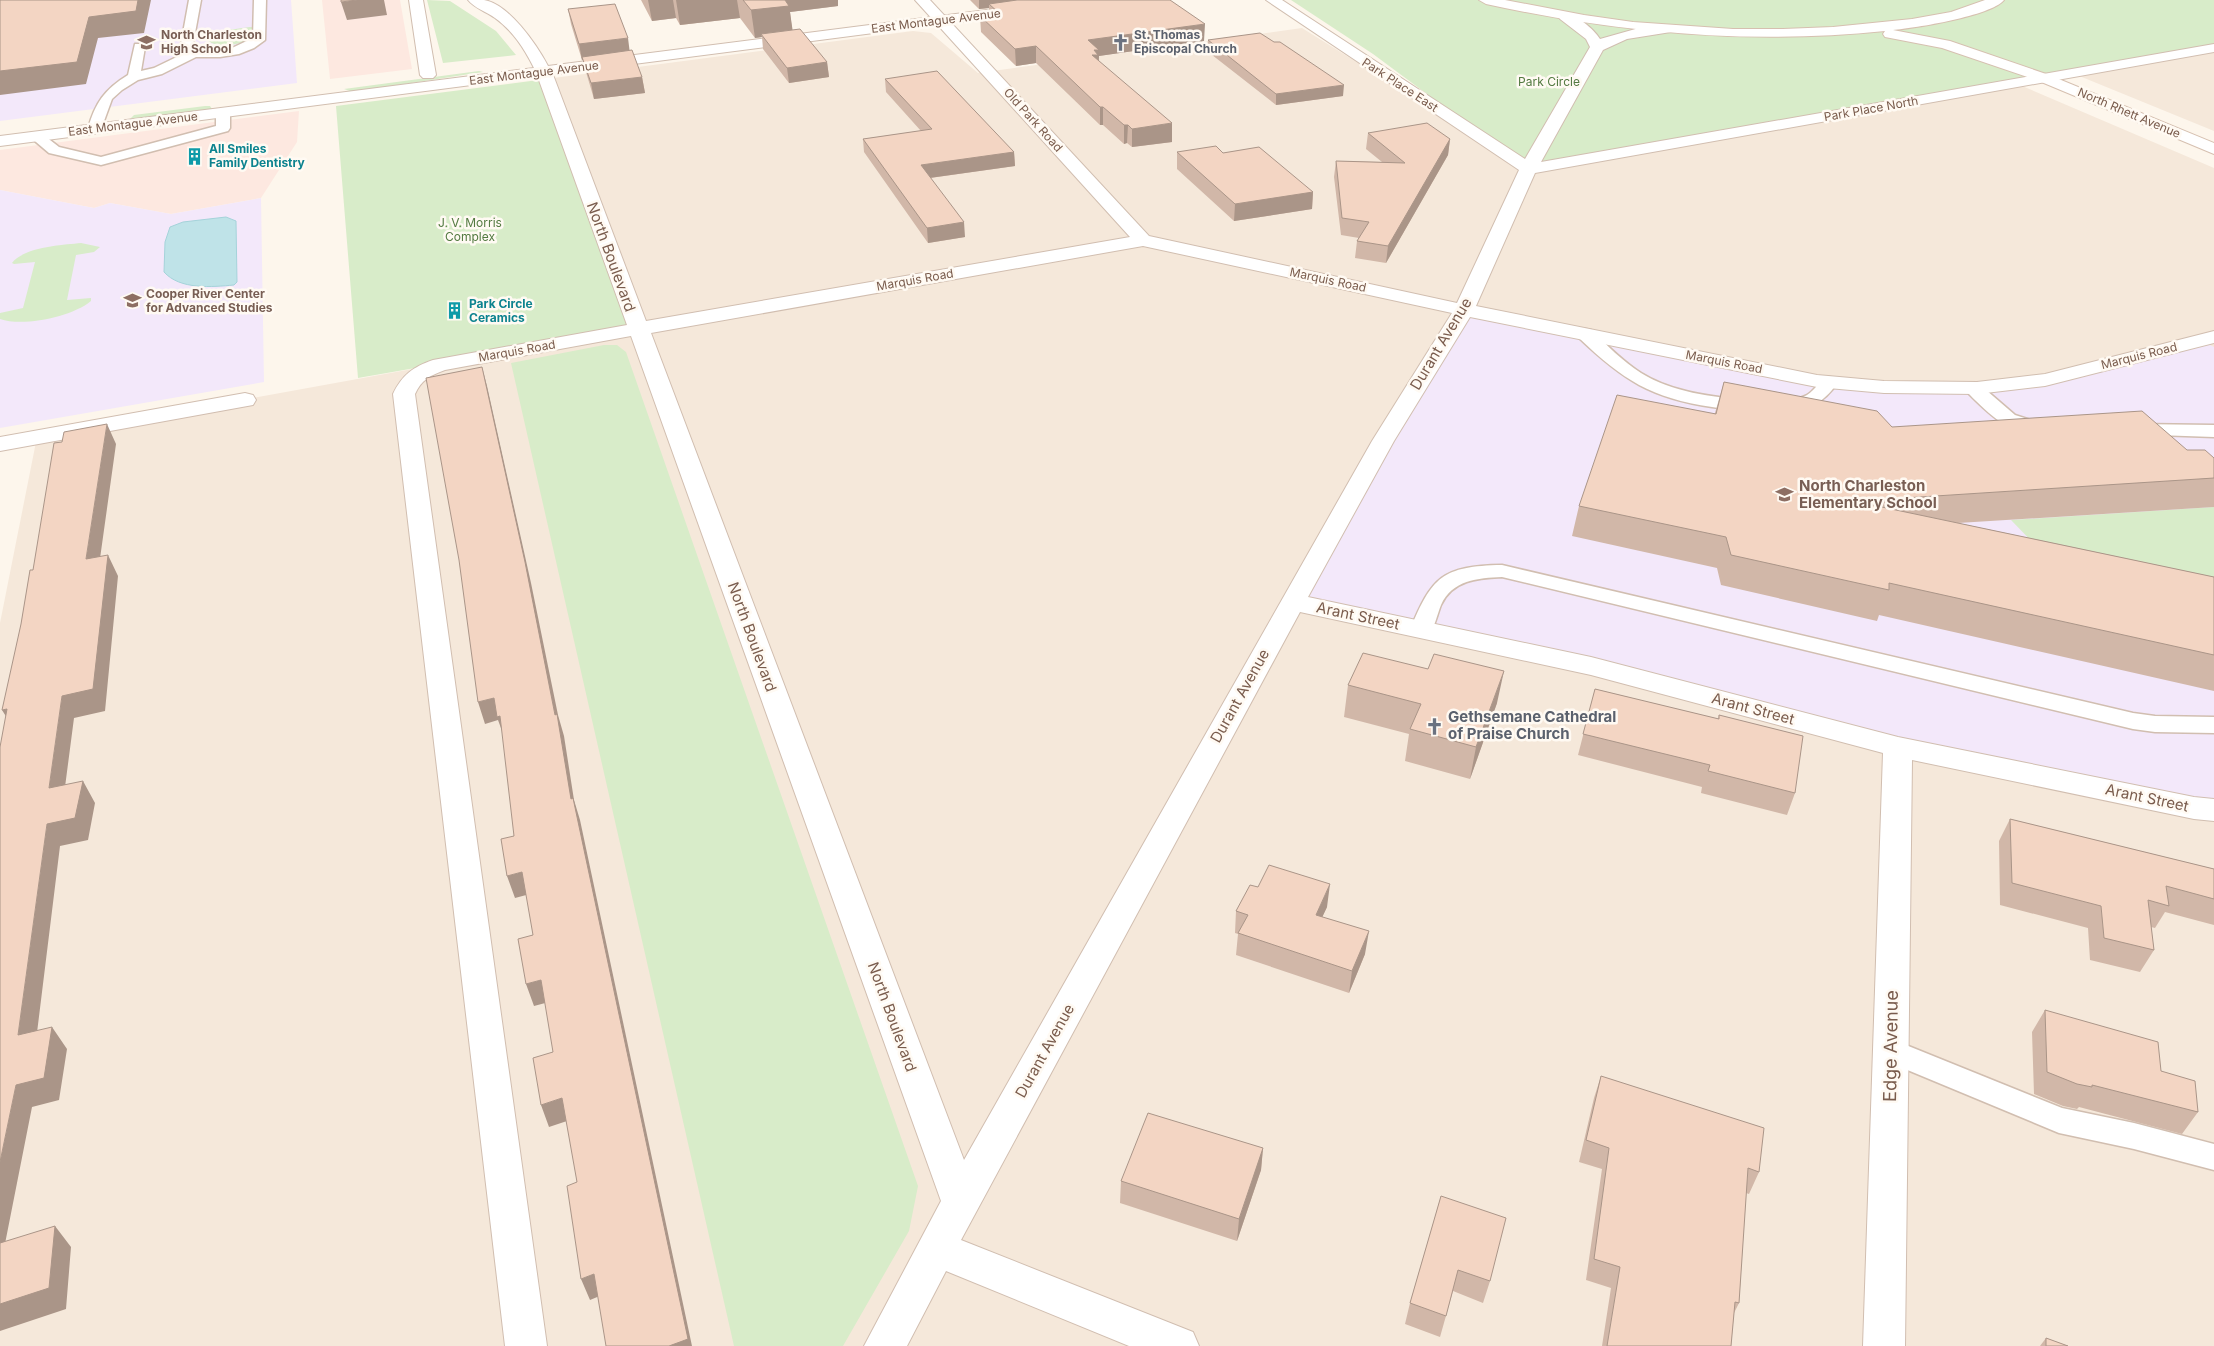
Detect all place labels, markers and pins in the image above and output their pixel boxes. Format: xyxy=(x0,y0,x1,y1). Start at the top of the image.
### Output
place label: North Charleston High School xyxy=(161,27,262,56)
place label: St. Thomas Episcopal Church xyxy=(1134,27,1237,56)
school or university icon: North Charleston High School xyxy=(137,32,157,52)
church icon: St. Thomas Episcopal Church xyxy=(1110,32,1130,52)
place label: All Smiles Family Dentistry xyxy=(209,141,306,170)
building icon: All Smiles Family Dentistry xyxy=(185,146,205,166)
place label: Cooper River Center for Advanced Studies xyxy=(146,286,273,315)
school or university icon: Cooper River Center for Advanced Studies xyxy=(122,291,142,311)
place label: Park Circle Ceramics xyxy=(469,296,533,325)
building icon: Park Circle Ceramics xyxy=(445,301,465,321)
place label: North Charleston Elementary School xyxy=(1799,476,1937,512)
school or university icon: North Charleston Elementary School xyxy=(1775,485,1795,505)
place label: Gethsemane Cathedral of Praise Church xyxy=(1448,707,1616,743)
church icon: Gethsemane Cathedral of Praise Church xyxy=(1424,716,1444,736)

